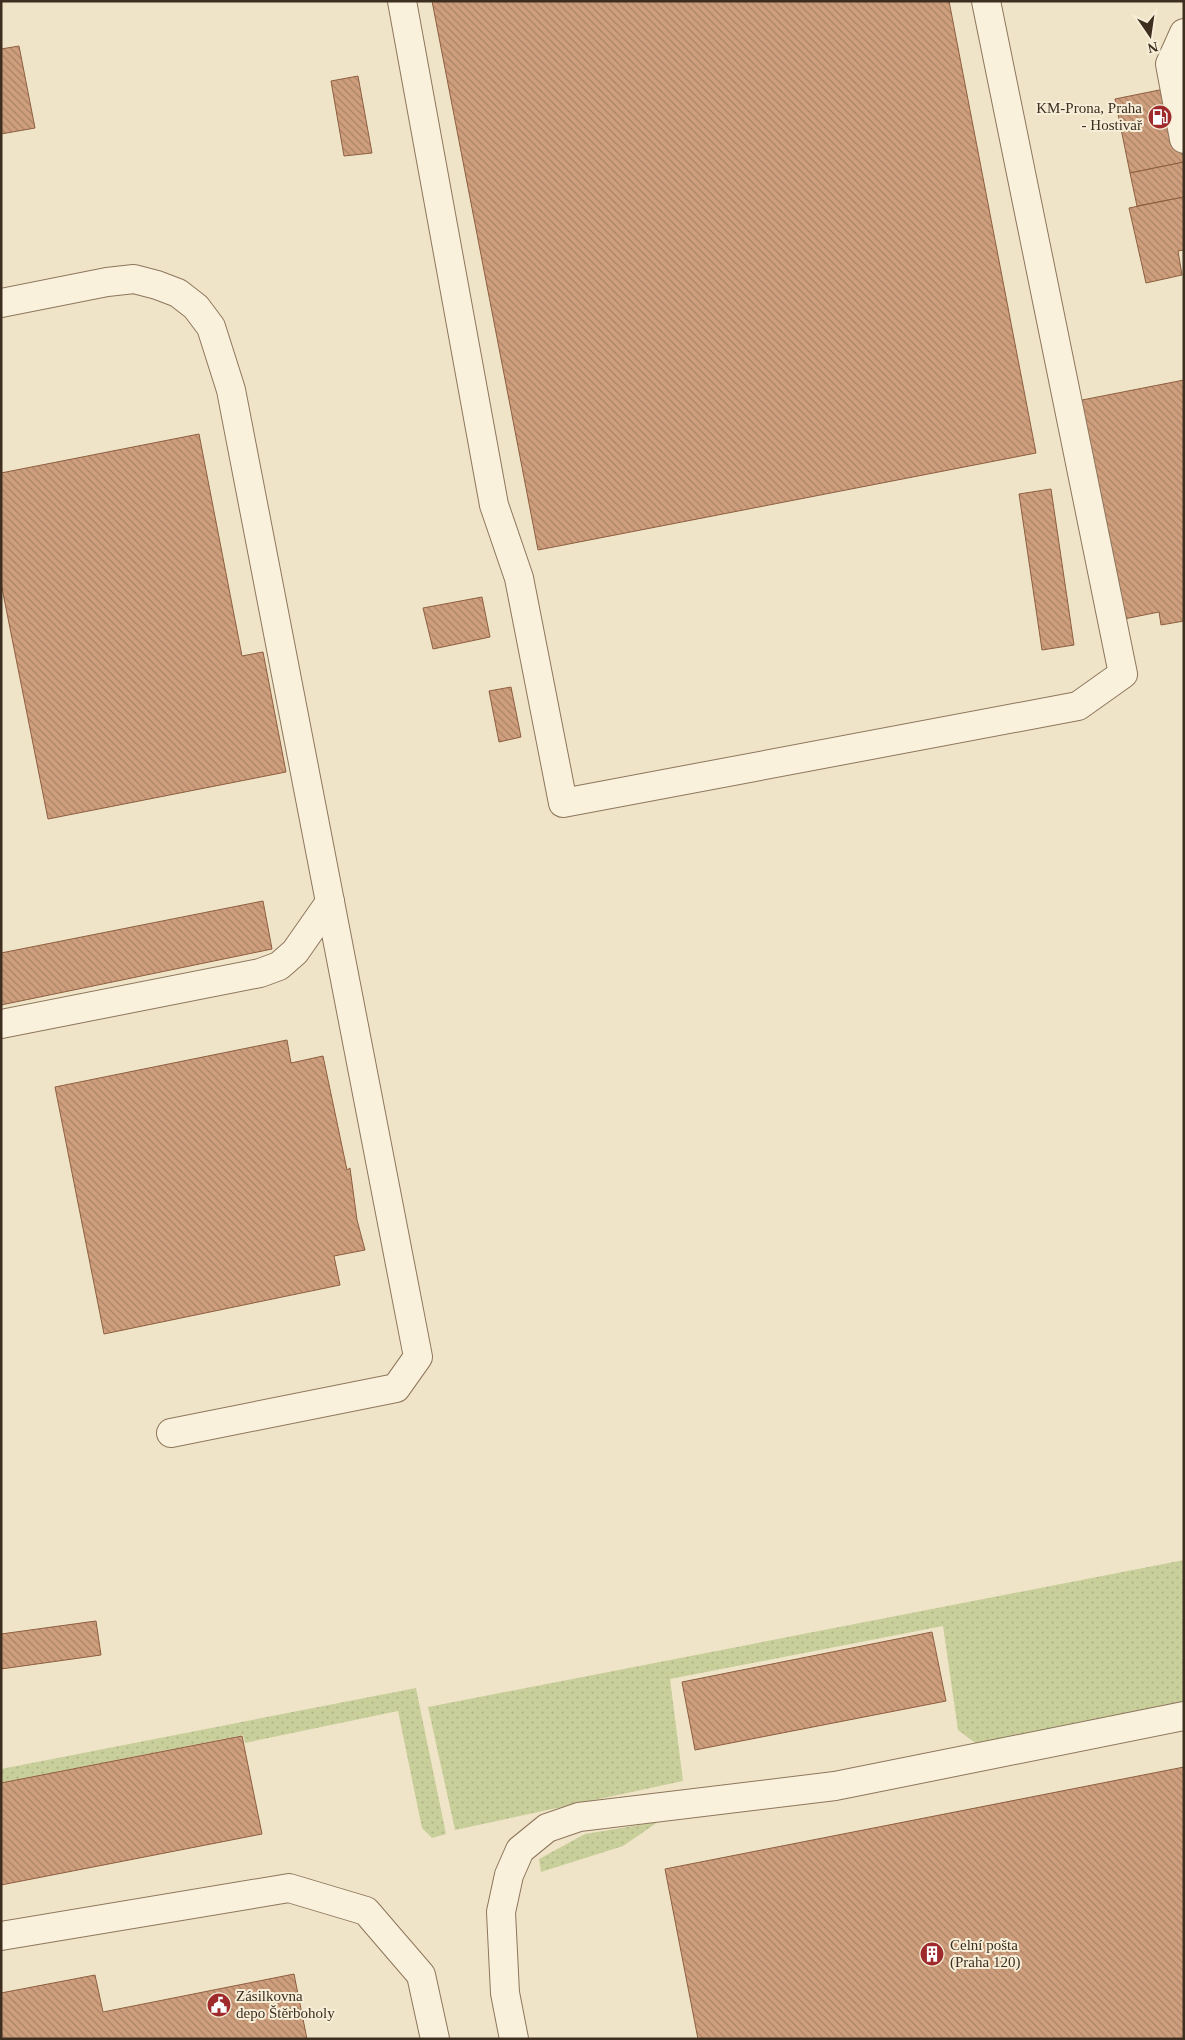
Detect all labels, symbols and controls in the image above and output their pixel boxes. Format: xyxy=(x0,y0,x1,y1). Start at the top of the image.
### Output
north arrow xyxy=(1125,10,1175,60)
text: N xyxy=(1146,39,1159,56)
place label: KM-Prona, Praha - Hostivař xyxy=(1036,100,1142,133)
fuel station icon: KM-Prona, Praha - Hostivař xyxy=(1147,104,1173,130)
place label: Celní pošta (Praha 120) xyxy=(950,1937,1020,1971)
building icon: Celní pošta (Praha 120) xyxy=(919,1941,945,1967)
place label: Zásilkovna depo Štěrboholy xyxy=(236,1988,335,2021)
public building icon: Zásilkovna depo Štěrboholy xyxy=(206,1992,232,2018)

